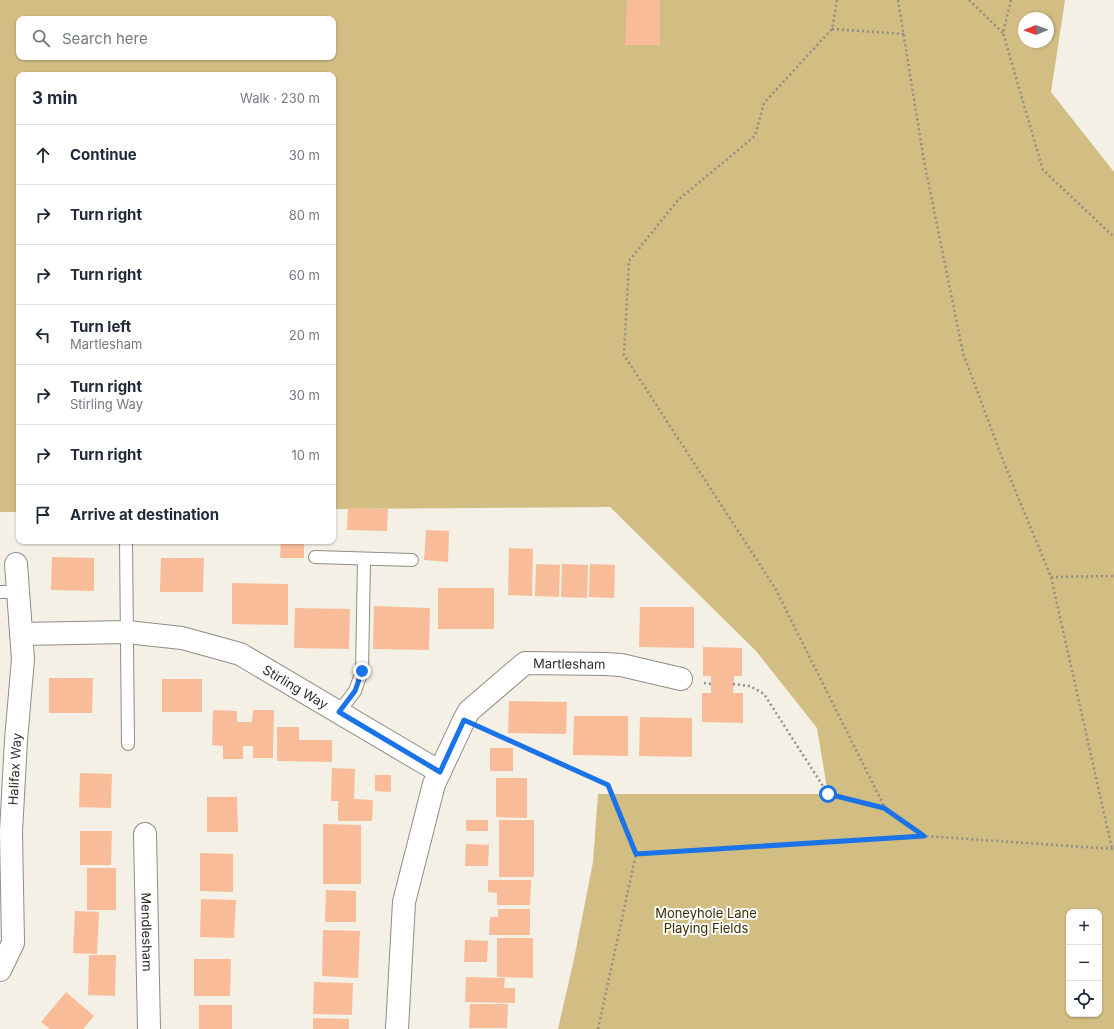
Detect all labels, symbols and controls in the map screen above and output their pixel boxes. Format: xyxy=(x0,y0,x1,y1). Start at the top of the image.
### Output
north arrow xyxy=(1018,12,1054,48)
search box xyxy=(16,16,336,60)
icon: search xyxy=(30,27,52,49)
text: Search here xyxy=(62,29,148,48)
text: 3 min xyxy=(32,88,78,108)
text: Walk · 230 m xyxy=(240,90,320,106)
icon: ahead xyxy=(32,144,54,166)
text: Continue xyxy=(70,145,137,164)
text: 30 m xyxy=(289,147,320,163)
icon: right xyxy=(32,204,54,226)
text: Turn right xyxy=(70,205,142,224)
text: 80 m xyxy=(289,207,320,223)
icon: right xyxy=(32,264,54,286)
text: Turn right xyxy=(70,265,142,284)
text: 60 m xyxy=(289,267,320,283)
text: Turn left xyxy=(70,317,131,336)
icon: left xyxy=(32,324,54,346)
text: 20 m xyxy=(289,327,320,343)
text: Martlesham xyxy=(70,336,142,352)
text: Turn right xyxy=(70,377,142,396)
icon: right xyxy=(32,384,54,406)
text: 30 m xyxy=(289,387,320,403)
text: Stirling Way xyxy=(70,396,143,412)
icon: right xyxy=(32,444,54,466)
text: Turn right xyxy=(70,445,142,464)
text: 10 m xyxy=(291,447,320,463)
icon: arrive xyxy=(32,504,54,526)
text: Arrive at destination xyxy=(70,505,219,524)
street label: Martlesham xyxy=(533,655,606,672)
street label: Stirling Way xyxy=(260,661,331,712)
route end xyxy=(353,662,371,680)
street label: Halifax Way xyxy=(4,732,25,806)
route start xyxy=(819,785,837,803)
street label: Mendlesham xyxy=(138,892,156,972)
park label: Moneyhole Lane Playing Fields xyxy=(655,905,757,936)
map controls xyxy=(1066,909,1102,1017)
button: + xyxy=(1066,909,1102,945)
button: − xyxy=(1066,945,1102,981)
button: locate xyxy=(1066,981,1102,1017)

